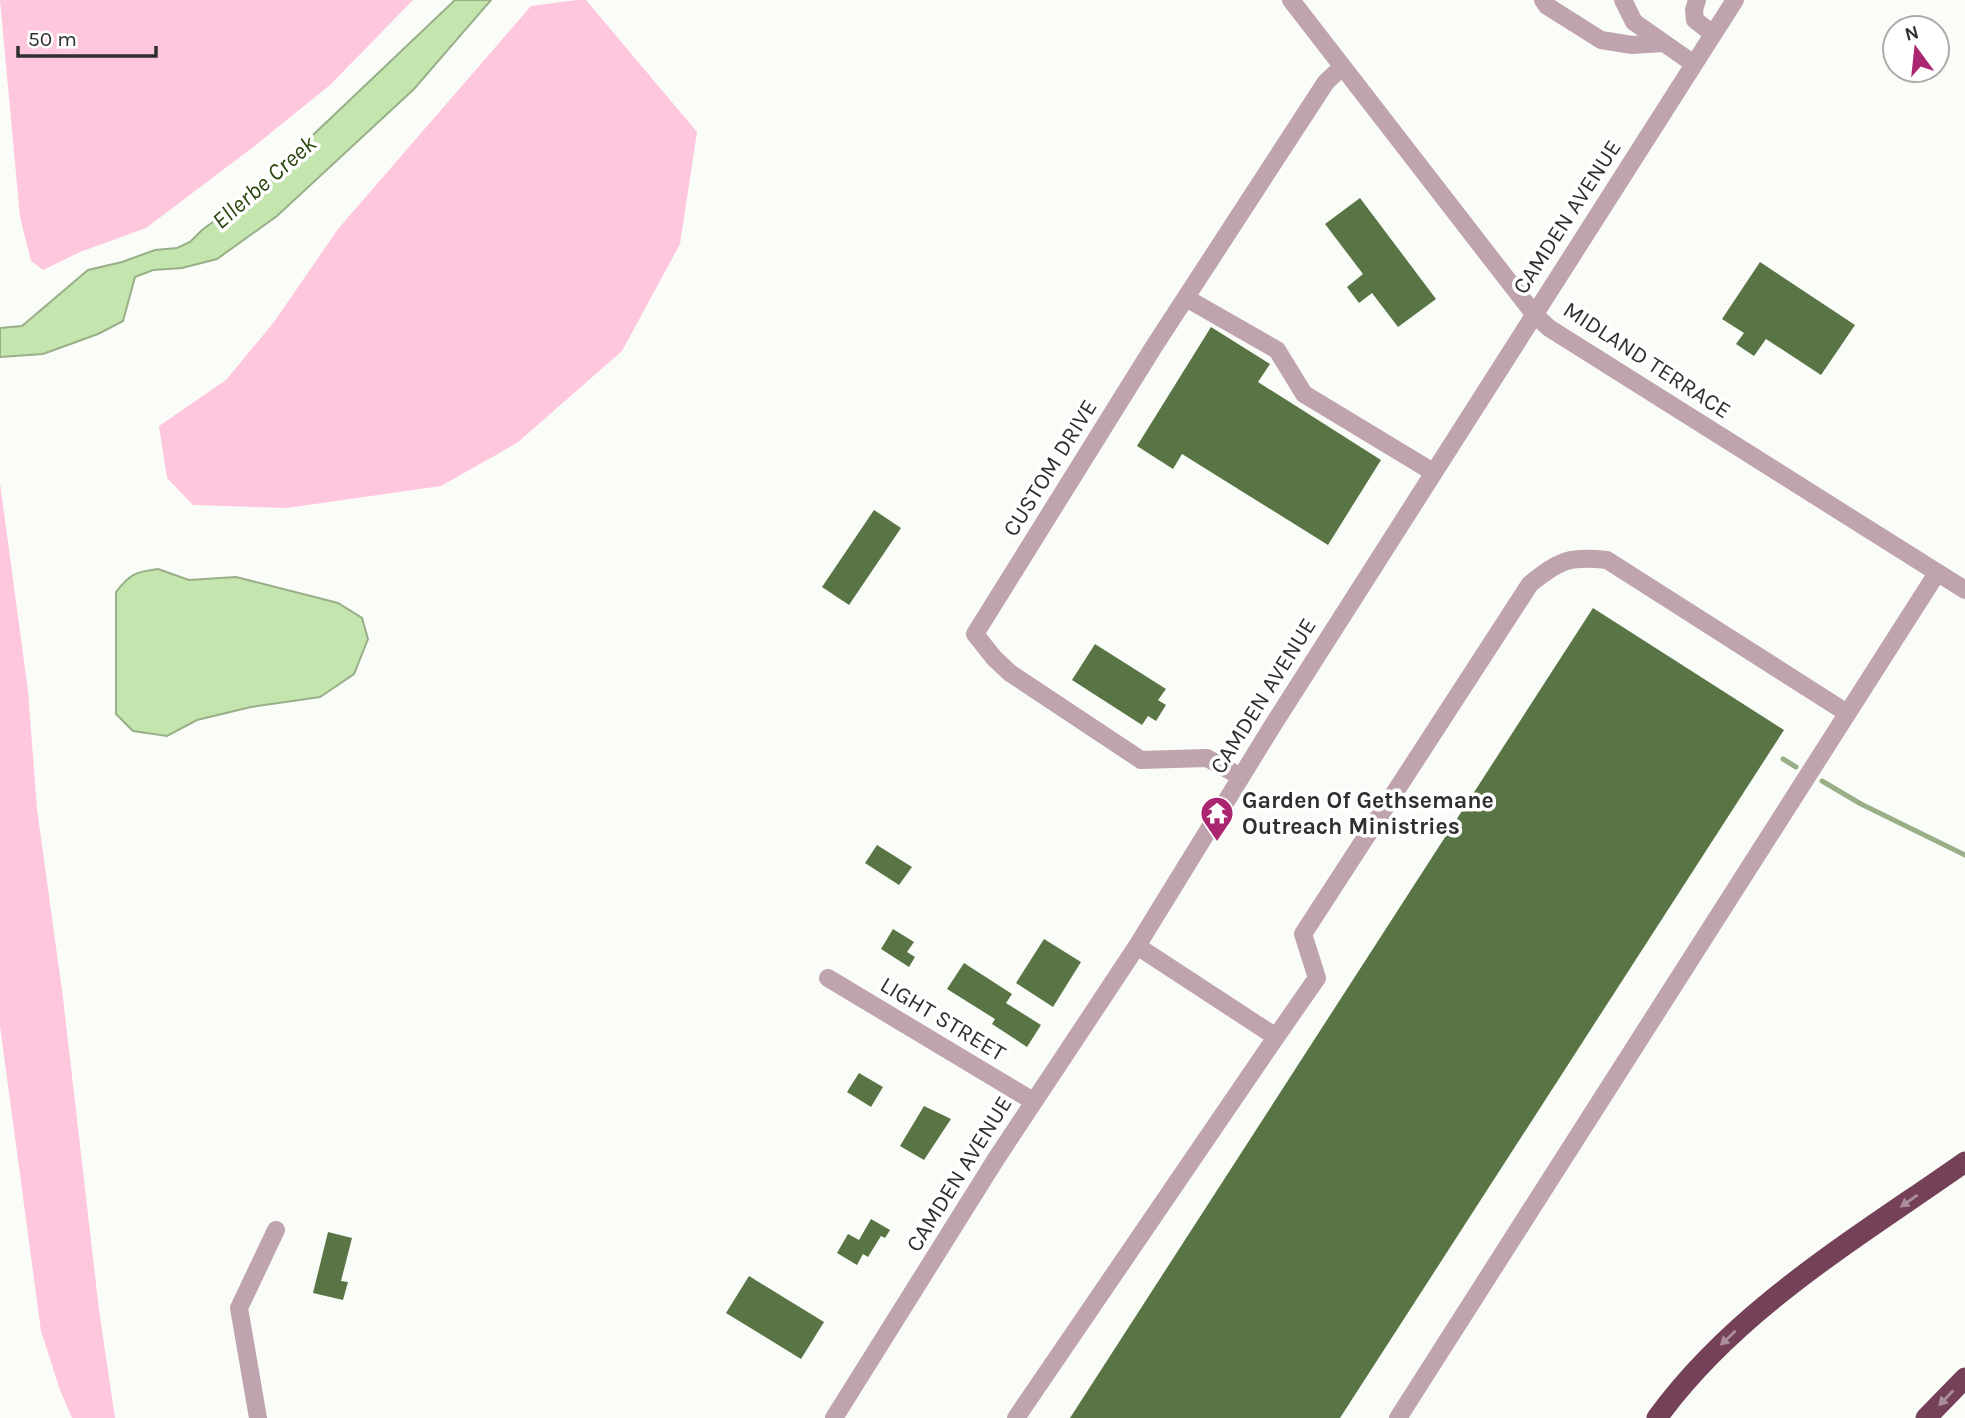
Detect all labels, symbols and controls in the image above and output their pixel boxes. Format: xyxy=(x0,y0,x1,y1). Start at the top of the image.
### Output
scale bar xyxy=(18,14,156,58)
north arrow xyxy=(1881,14,1951,84)
text: N xyxy=(1902,21,1921,46)
text: 50 m xyxy=(28,27,77,51)
water label: Ellerbe Creek xyxy=(206,129,322,235)
street label: CAMDEN AVENUE xyxy=(1507,135,1627,299)
street label: MIDLAND TERRACE xyxy=(1558,296,1736,424)
street label: CUSTOM DRIVE xyxy=(997,395,1103,541)
street label: CAMDEN AVENUE xyxy=(1204,613,1322,779)
place label: Garden Of Gethsemane Outreach Ministries xyxy=(1242,787,1494,840)
temple icon: Garden Of Gethsemane Outreach Ministries xyxy=(1198,794,1236,843)
street label: LIGHT STREET xyxy=(876,971,1011,1067)
street label: CAMDEN AVENUE xyxy=(900,1091,1018,1257)
one-way arrow xyxy=(1900,1194,1918,1208)
one-way arrow xyxy=(1720,1330,1737,1346)
one-way arrow xyxy=(1938,1389,1954,1406)

